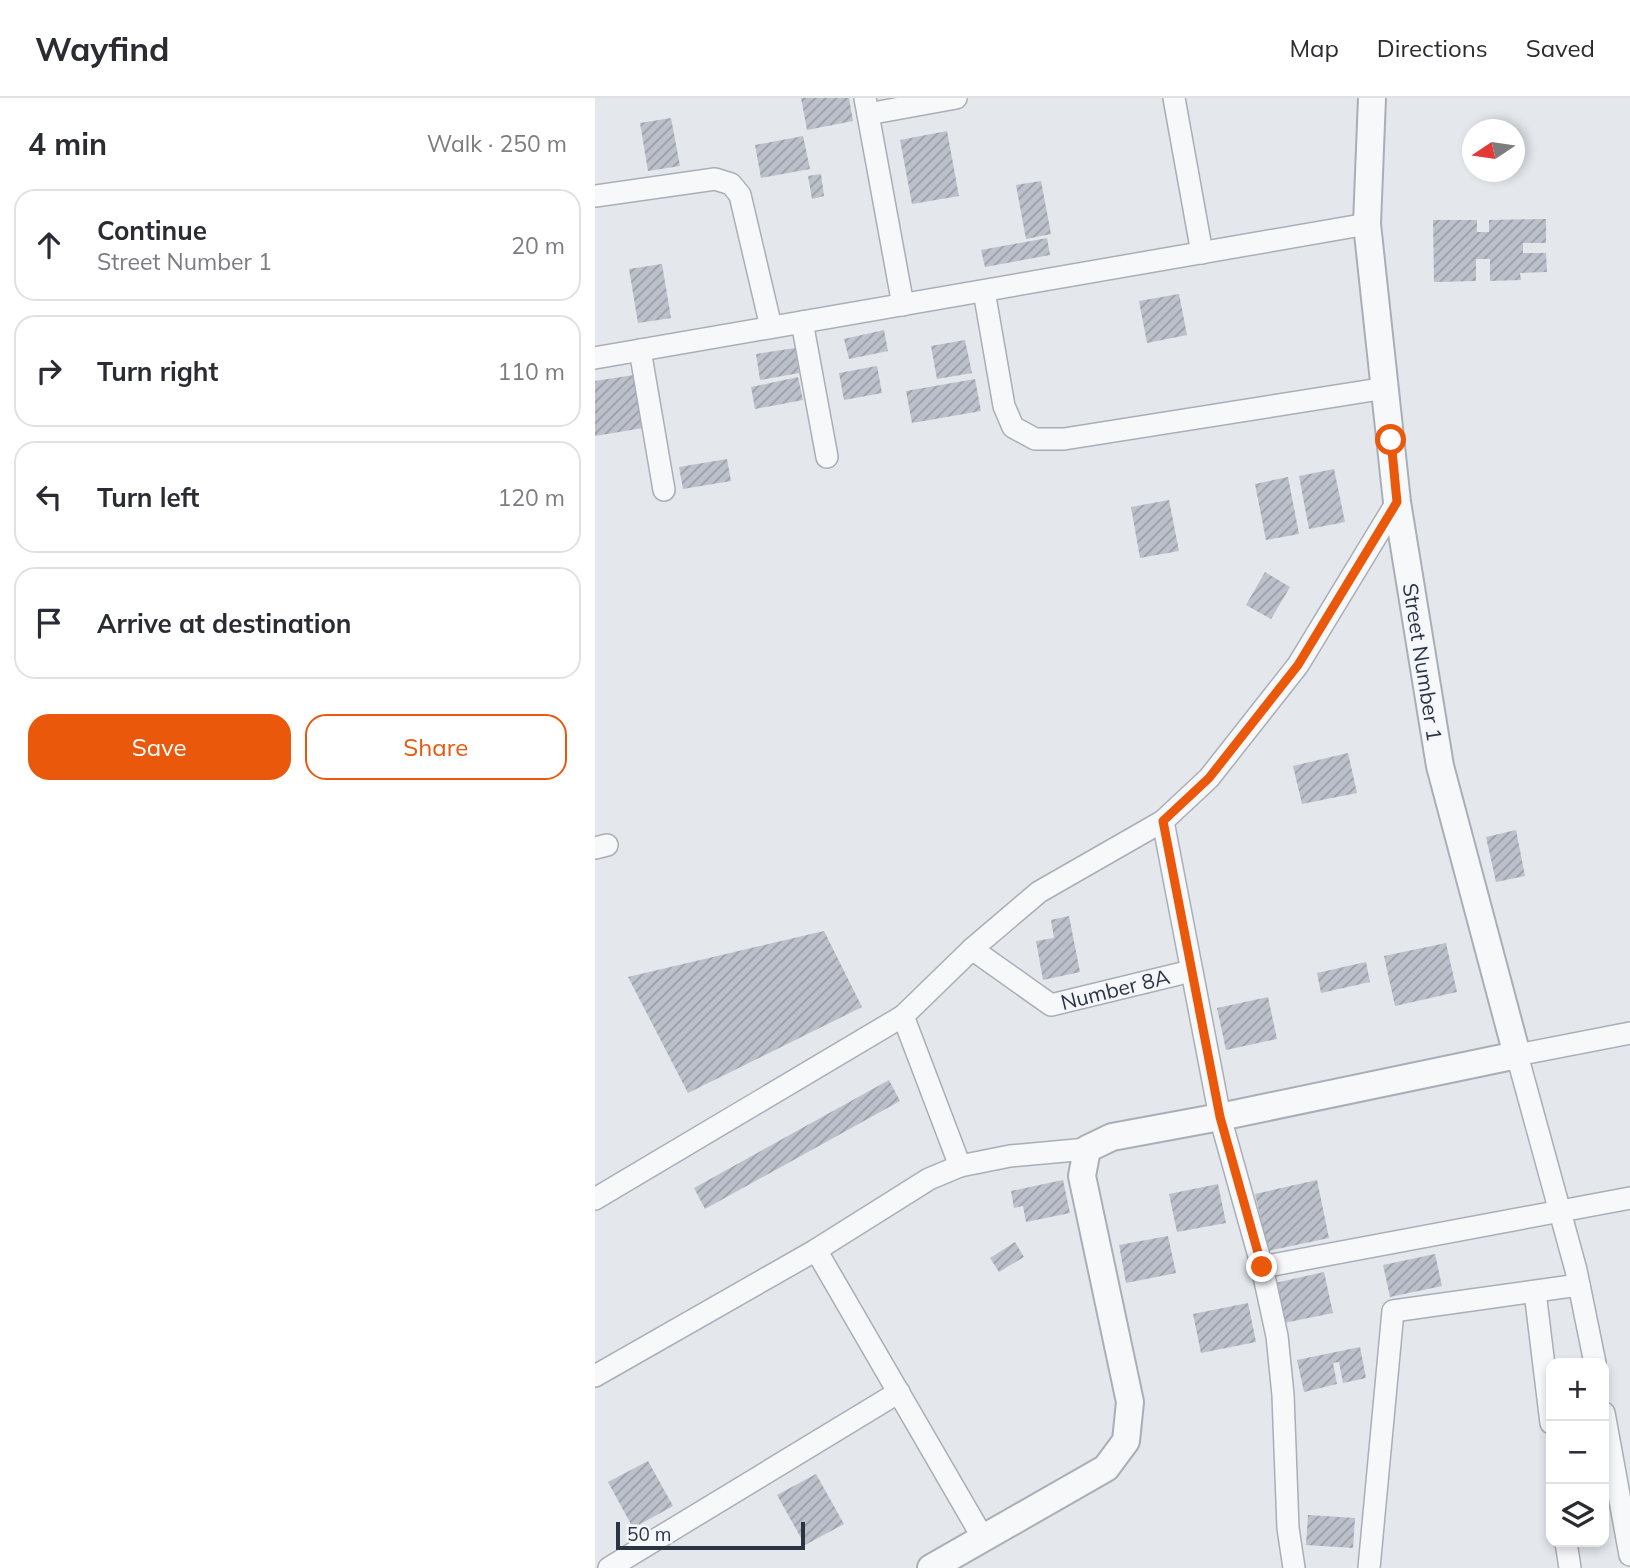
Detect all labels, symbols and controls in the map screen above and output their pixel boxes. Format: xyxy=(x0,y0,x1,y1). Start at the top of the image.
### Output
text: Wayfind xyxy=(35,28,170,69)
text: Map xyxy=(1289,33,1339,63)
text: Directions xyxy=(1377,33,1488,63)
text: Saved xyxy=(1526,33,1595,63)
north arrow xyxy=(1462,119,1525,182)
text: 4 min xyxy=(28,125,107,163)
text: Walk · 250 m xyxy=(427,129,567,158)
text: Continue xyxy=(97,214,207,247)
icon: ahead xyxy=(30,226,68,264)
text: 20 m xyxy=(511,231,565,260)
text: Street Number 1 xyxy=(97,247,272,276)
icon: right xyxy=(30,352,68,390)
text: Turn right xyxy=(97,355,218,388)
text: 110 m xyxy=(497,357,565,386)
route start xyxy=(1375,424,1406,455)
icon: left xyxy=(30,478,68,516)
text: Turn left xyxy=(97,481,199,514)
text: 120 m xyxy=(497,483,565,512)
street label: Street Number 1 xyxy=(1398,581,1448,743)
icon: arrive xyxy=(30,604,68,642)
text: Arrive at destination xyxy=(97,607,352,640)
button: Save xyxy=(28,714,291,780)
button: Share xyxy=(305,714,567,780)
street label: Number 8A xyxy=(1058,963,1173,1015)
route end xyxy=(1246,1251,1277,1282)
map controls xyxy=(1546,1358,1609,1547)
button: + xyxy=(1546,1358,1609,1421)
button: − xyxy=(1546,1421,1609,1484)
button: layers xyxy=(1546,1484,1609,1547)
scale bar xyxy=(616,1519,805,1551)
text: 50 m xyxy=(627,1522,671,1546)

